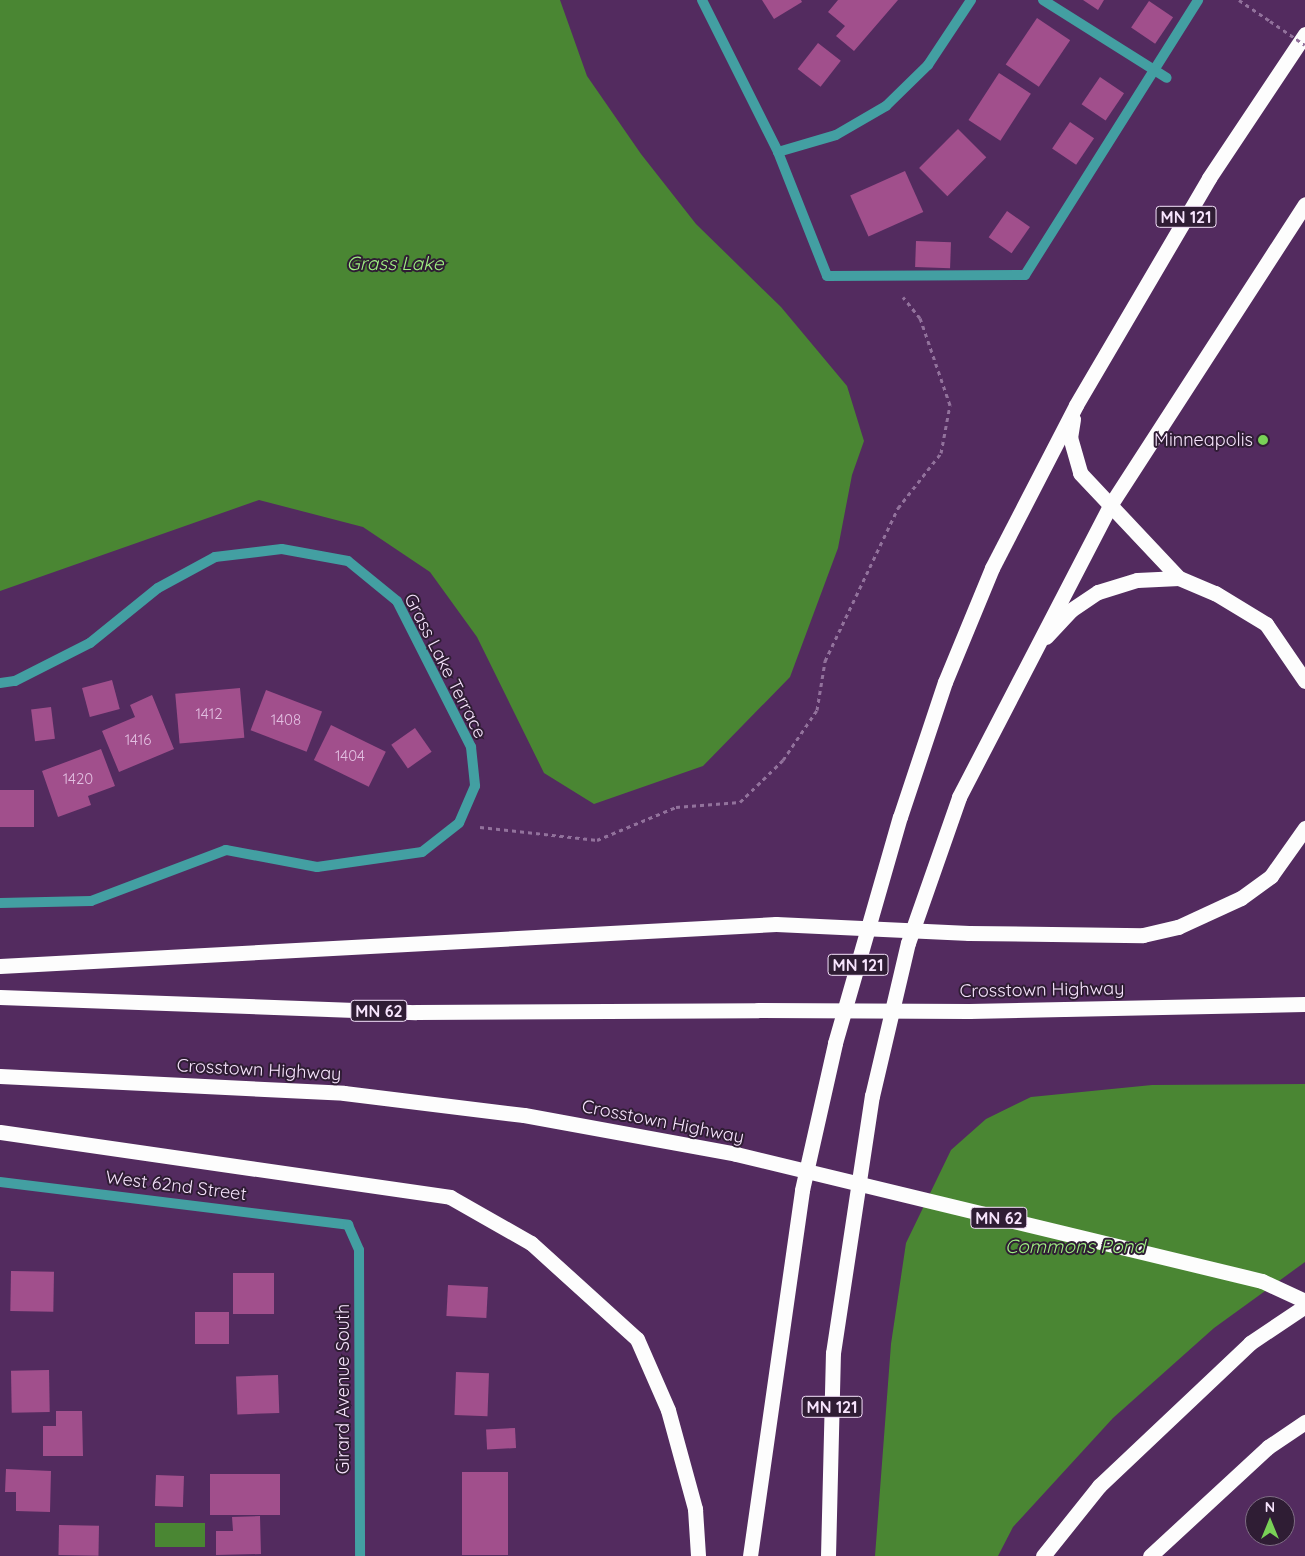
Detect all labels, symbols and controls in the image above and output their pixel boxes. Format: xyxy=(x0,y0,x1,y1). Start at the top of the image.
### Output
road number: MN 121 xyxy=(1155,203,1217,230)
water label: Grass Lake xyxy=(347,253,443,275)
place label: Minneapolis xyxy=(1154,429,1253,451)
marker: Minneapolis xyxy=(1257,434,1269,446)
street label: Grass Lake Terrace xyxy=(399,590,491,742)
house number: 1412 xyxy=(196,705,222,723)
house number: 1408 xyxy=(271,711,301,729)
house number: 1416 xyxy=(125,731,151,749)
house number: 1404 xyxy=(335,747,365,765)
house number: 1420 xyxy=(63,770,93,788)
road number: MN 121 xyxy=(827,952,889,978)
street label: Crosstown Highway xyxy=(959,978,1125,1002)
road number: MN 62 xyxy=(350,998,408,1024)
street label: Crosstown Highway xyxy=(176,1055,342,1085)
street label: Crosstown Highway xyxy=(580,1096,746,1148)
street label: West 62nd Street xyxy=(104,1167,248,1205)
road number: MN 62 xyxy=(970,1204,1028,1232)
water label: Commons Pond xyxy=(1005,1236,1145,1258)
street label: Girard Avenue South xyxy=(332,1304,354,1474)
road number: MN 121 xyxy=(801,1394,863,1420)
north arrow xyxy=(1245,1496,1295,1546)
text: N xyxy=(1265,1498,1275,1516)

